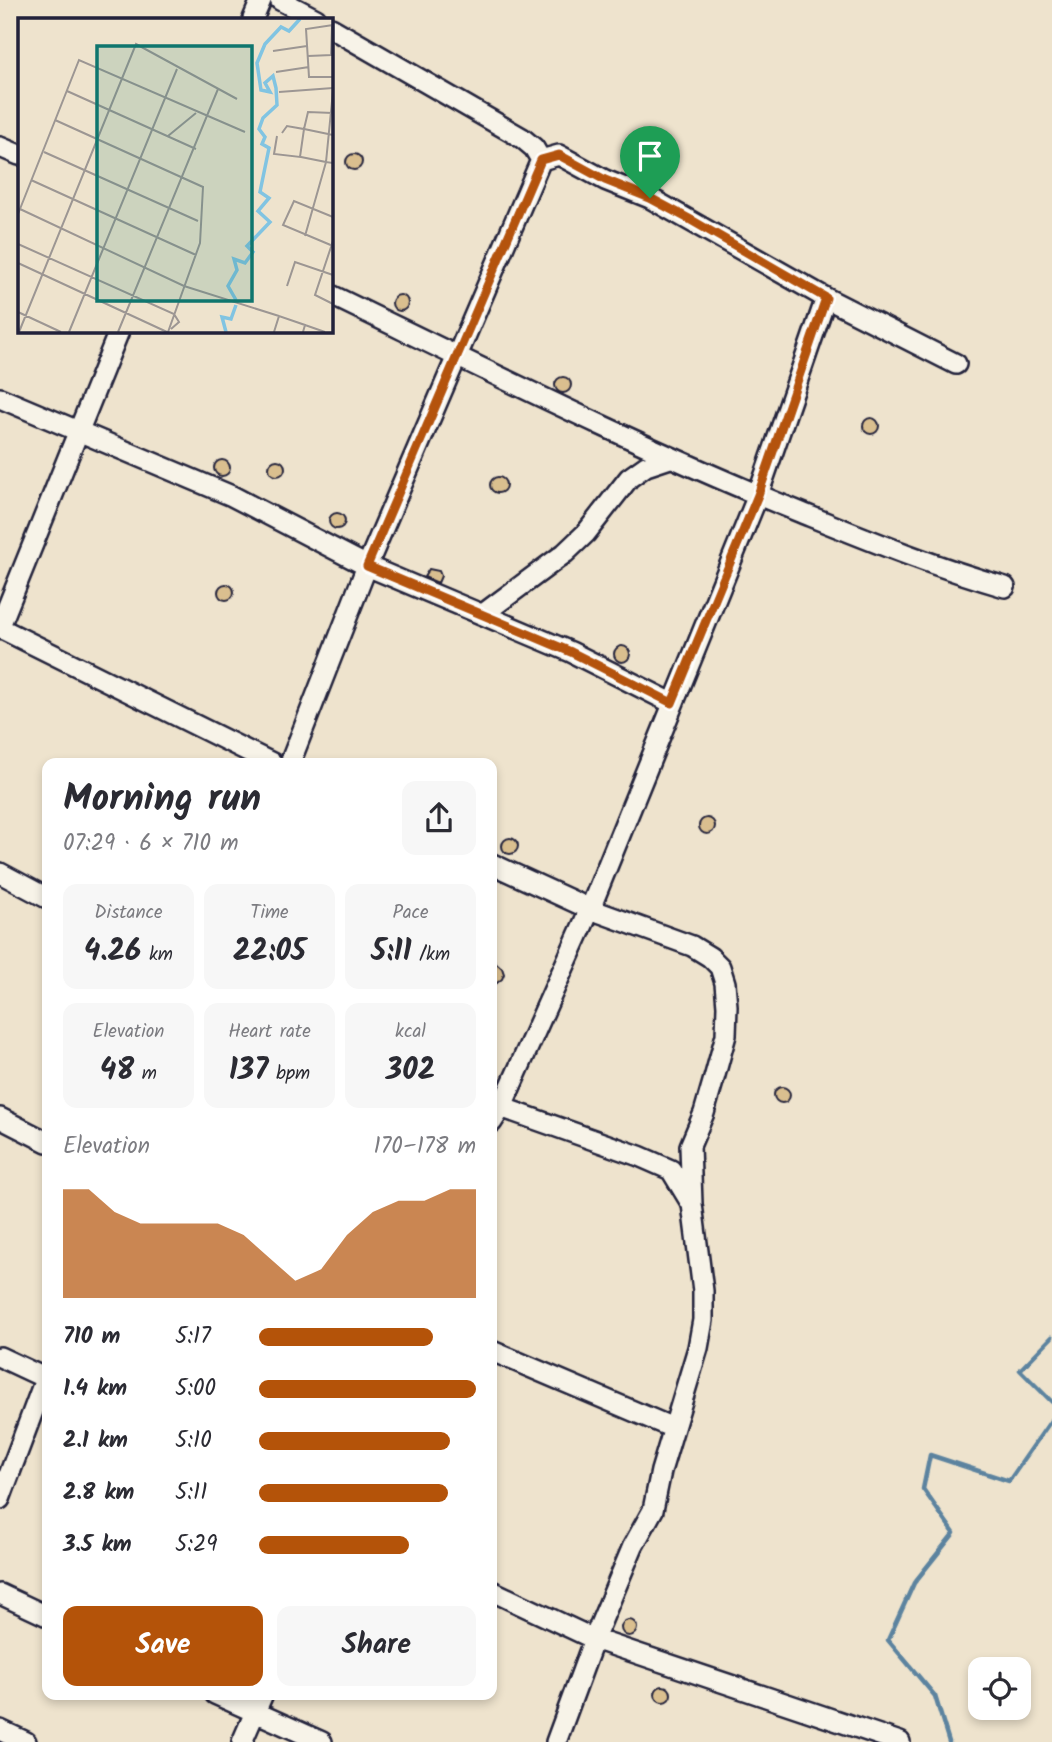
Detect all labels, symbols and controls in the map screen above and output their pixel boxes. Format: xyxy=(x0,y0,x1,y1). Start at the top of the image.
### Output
inset map xyxy=(18,18,332,332)
pin xyxy=(620,126,680,198)
icon: arrive xyxy=(631,137,669,175)
text: Morning run xyxy=(63,770,261,830)
button: share xyxy=(402,781,476,855)
text: 07:29 · 6 × 710 m xyxy=(63,826,239,862)
text: Distance xyxy=(94,898,163,928)
text: Time xyxy=(250,898,289,928)
text: Pace xyxy=(392,898,429,928)
text: 4.26 xyxy=(84,928,141,976)
text: 22:05 xyxy=(233,928,306,976)
text: 5:11 xyxy=(371,928,412,976)
text: km xyxy=(141,940,173,970)
text: /km xyxy=(412,940,450,970)
text: Elevation xyxy=(93,1017,164,1047)
text: Heart rate xyxy=(228,1017,311,1047)
text: kcal xyxy=(395,1017,426,1047)
text: 48 xyxy=(100,1047,134,1095)
text: 137 xyxy=(229,1047,268,1095)
text: 302 xyxy=(386,1047,435,1095)
text: m xyxy=(134,1059,157,1089)
text: bpm xyxy=(268,1059,310,1089)
text: Elevation xyxy=(63,1129,150,1165)
text: 170–178 m xyxy=(373,1129,476,1165)
text: 710 m xyxy=(63,1319,120,1355)
text: 5:17 xyxy=(175,1319,211,1355)
text: 1.4 km xyxy=(63,1371,127,1407)
text: 5:00 xyxy=(175,1371,216,1407)
text: 2.1 km xyxy=(63,1423,128,1459)
text: 5:10 xyxy=(175,1423,212,1459)
text: 2.8 km xyxy=(63,1475,134,1511)
text: 5:11 xyxy=(175,1475,207,1511)
text: 3.5 km xyxy=(63,1527,132,1563)
text: 5:29 xyxy=(175,1527,218,1563)
button: Save xyxy=(63,1606,263,1686)
button: Share xyxy=(277,1606,476,1686)
map controls xyxy=(968,1657,1031,1720)
button: locate xyxy=(968,1657,1031,1720)

